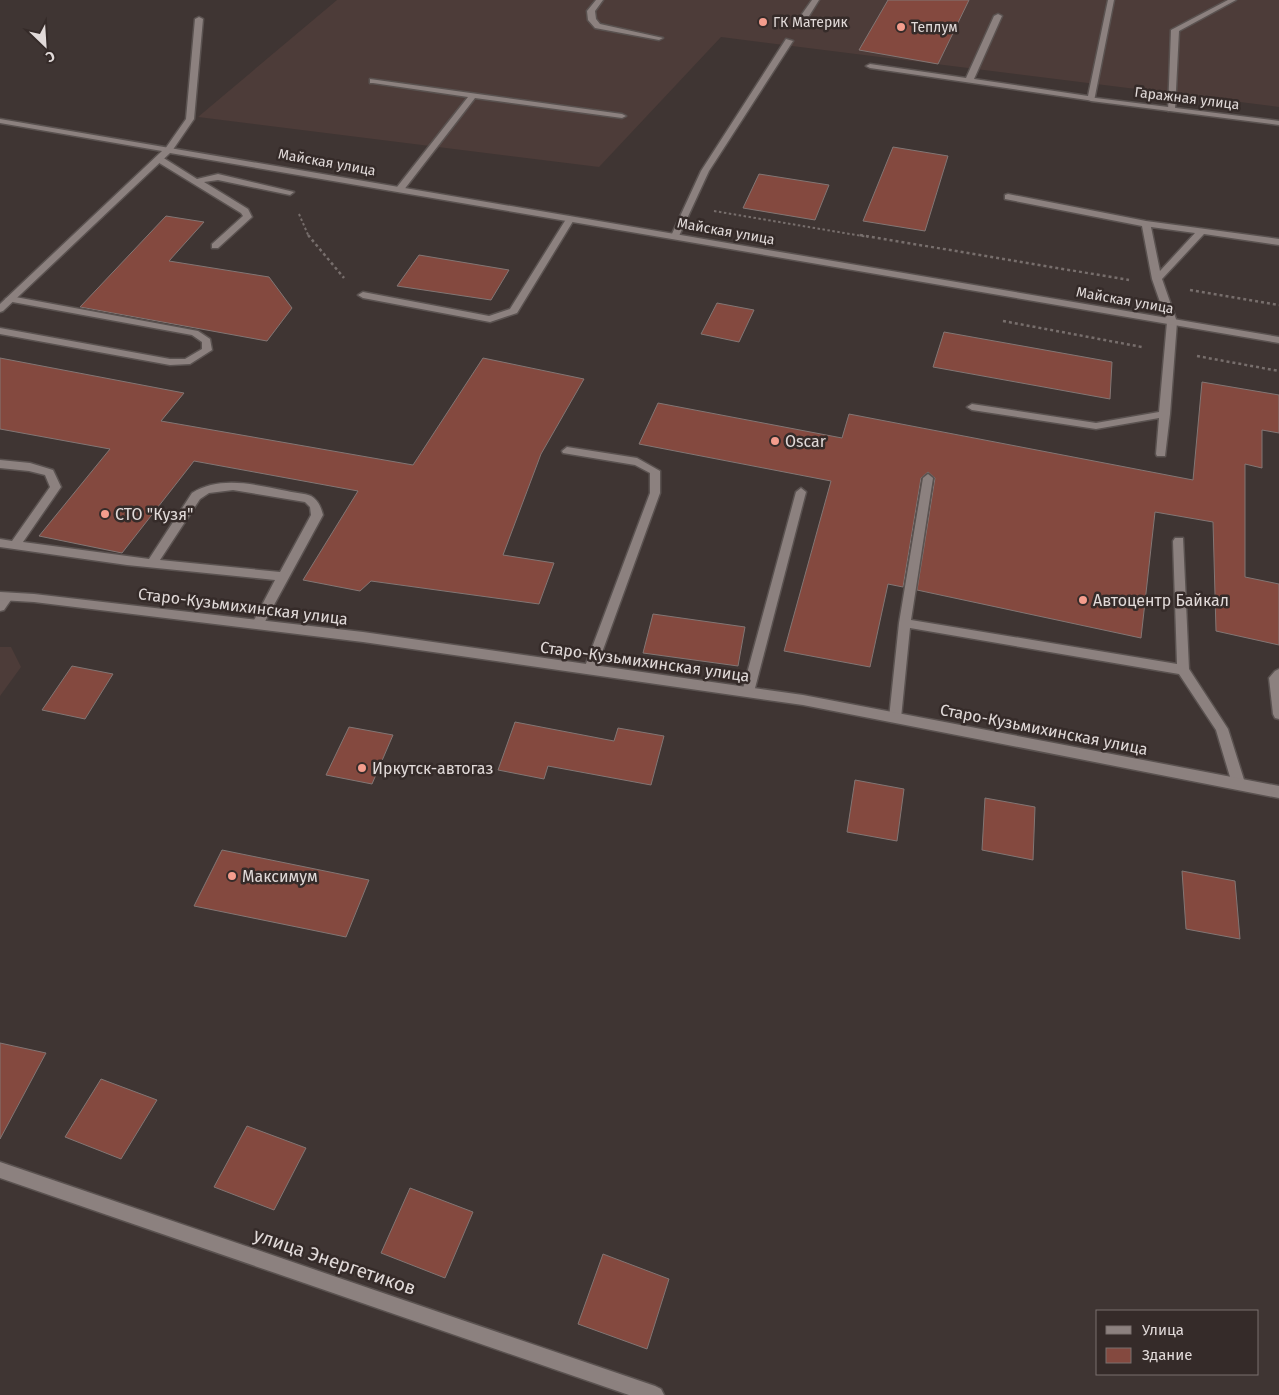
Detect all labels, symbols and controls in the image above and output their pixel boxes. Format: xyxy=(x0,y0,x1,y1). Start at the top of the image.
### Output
place label: ГК Материк xyxy=(773,14,849,31)
marker: ГК Материк xyxy=(757,16,769,28)
place label: Теплум xyxy=(911,19,958,36)
north arrow xyxy=(20,20,70,70)
marker: Теплум xyxy=(895,21,907,33)
text: С xyxy=(43,47,58,66)
street label: Гаражная улица xyxy=(1134,84,1240,113)
street label: Майская улица xyxy=(277,146,377,179)
street label: Майская улица xyxy=(676,215,776,248)
street label: Майская улица xyxy=(1075,284,1175,317)
place label: Oscar xyxy=(785,432,827,451)
marker: Oscar xyxy=(769,435,781,447)
place label: СТО "Кузя" xyxy=(115,505,193,524)
marker: СТО "Кузя" xyxy=(99,508,111,520)
street label: Старо-Кузьмихинская улица xyxy=(137,584,349,629)
place label: Автоцентр Байкал xyxy=(1093,591,1229,610)
marker: Автоцентр Байкал xyxy=(1077,594,1089,606)
street label: Старо-Кузьмихинская улица xyxy=(539,637,751,686)
street label: Старо-Кузьмихинская улица xyxy=(938,700,1149,759)
place label: Иркутск-автогаз xyxy=(372,759,494,778)
marker: Иркутск-автогаз xyxy=(356,762,368,774)
place label: Максимум xyxy=(242,867,318,886)
marker: Максимум xyxy=(226,870,238,882)
street label: улица Энергетиков xyxy=(251,1223,419,1300)
legend xyxy=(1096,1310,1259,1375)
text: Улица xyxy=(1142,1321,1184,1339)
text: Здание xyxy=(1142,1346,1192,1364)

